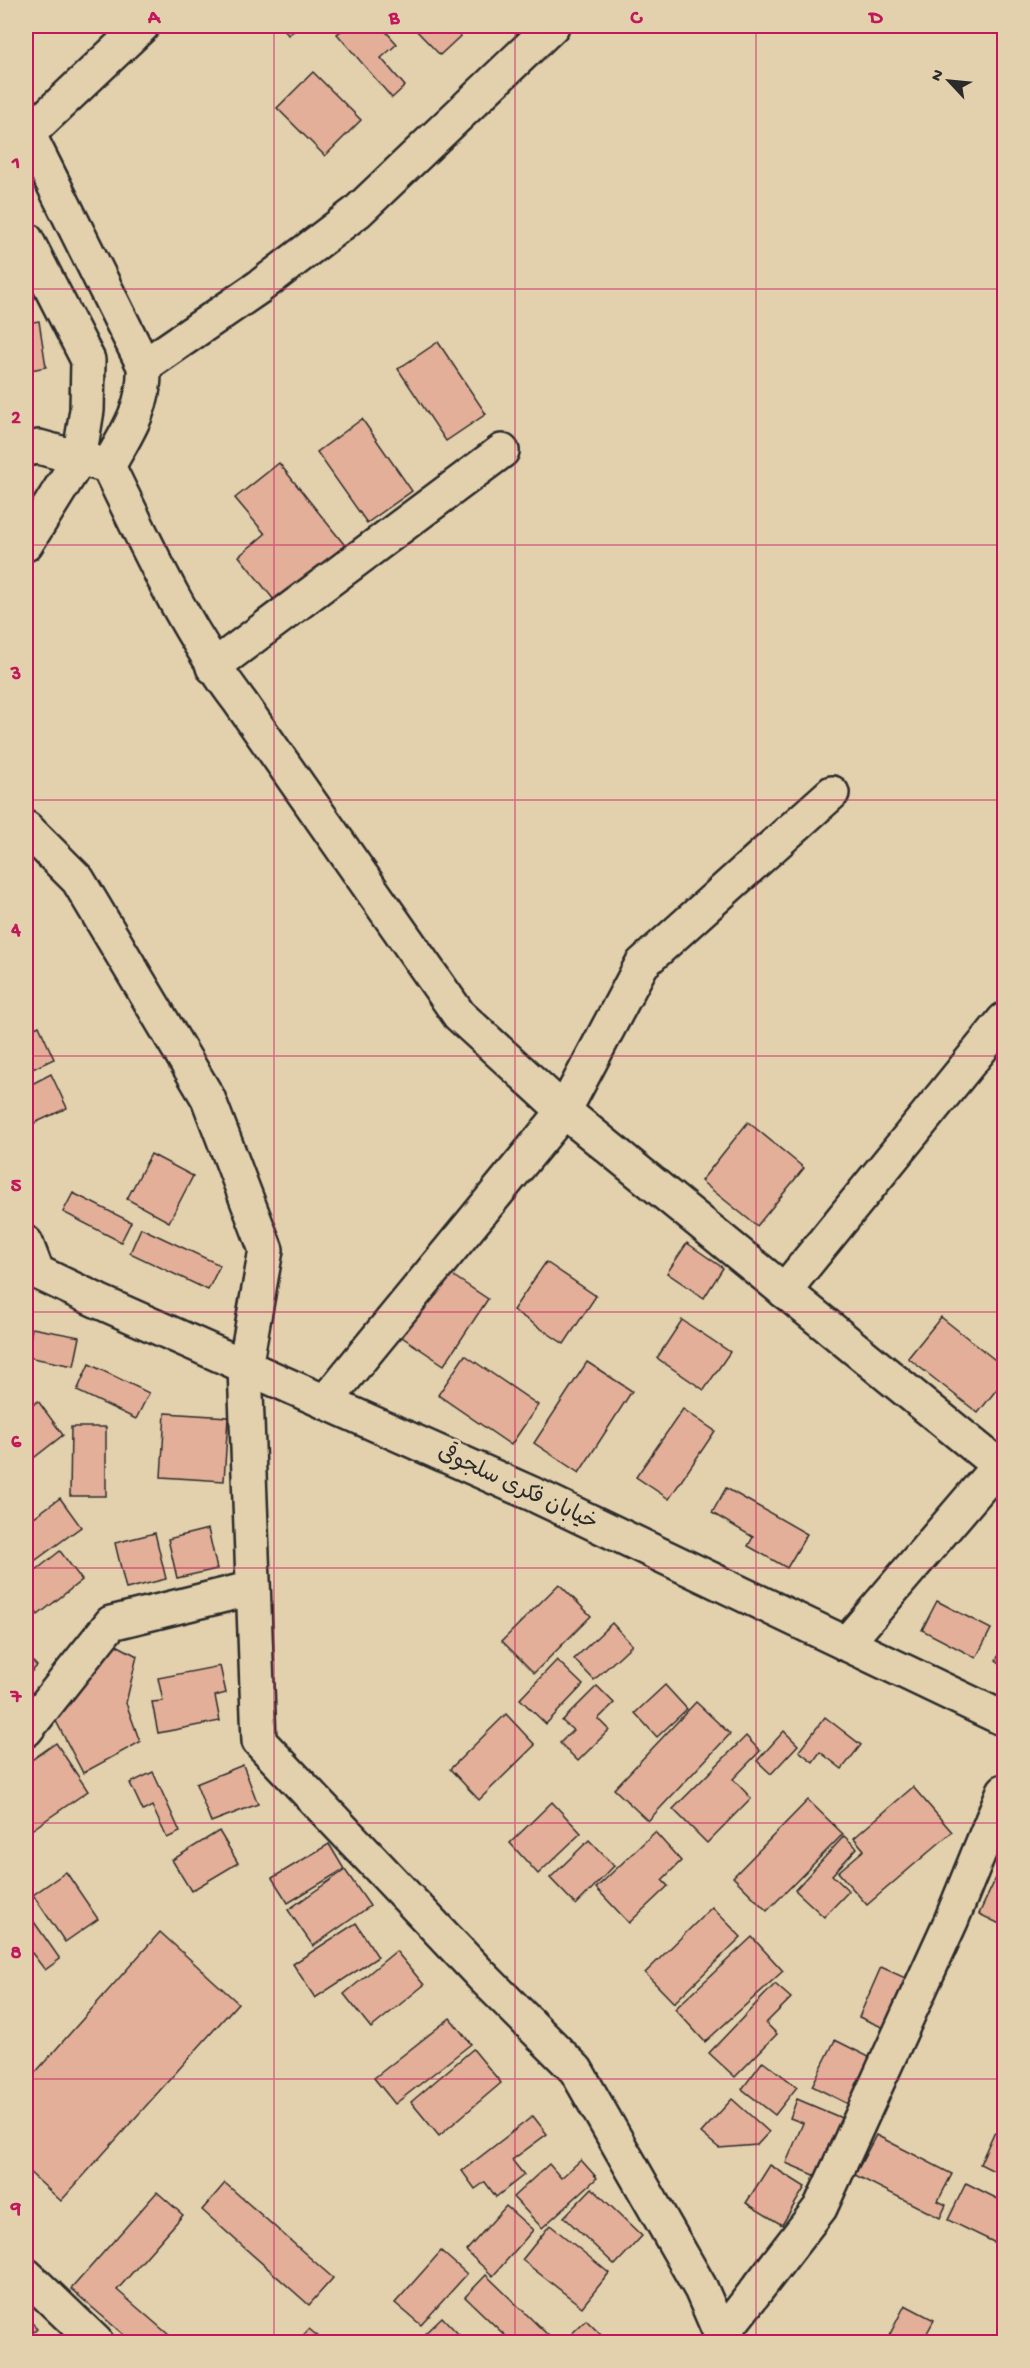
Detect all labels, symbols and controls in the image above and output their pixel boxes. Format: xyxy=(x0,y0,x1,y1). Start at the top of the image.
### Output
text: A xyxy=(147,8,162,31)
text: B xyxy=(388,8,400,31)
text: C xyxy=(630,8,644,31)
text: D xyxy=(867,8,883,31)
north arrow xyxy=(919,51,979,111)
text: N xyxy=(928,67,950,85)
text: 1 xyxy=(11,153,20,176)
text: 2 xyxy=(11,408,21,431)
text: 3 xyxy=(10,664,21,687)
text: 4 xyxy=(10,920,21,943)
text: 5 xyxy=(11,1176,22,1199)
text: 6 xyxy=(11,1432,22,1455)
street label: خیابان فکری سلجوقی xyxy=(433,1437,603,1537)
text: 7 xyxy=(10,1687,23,1710)
text: 8 xyxy=(11,1943,22,1966)
text: 9 xyxy=(10,2199,21,2222)

